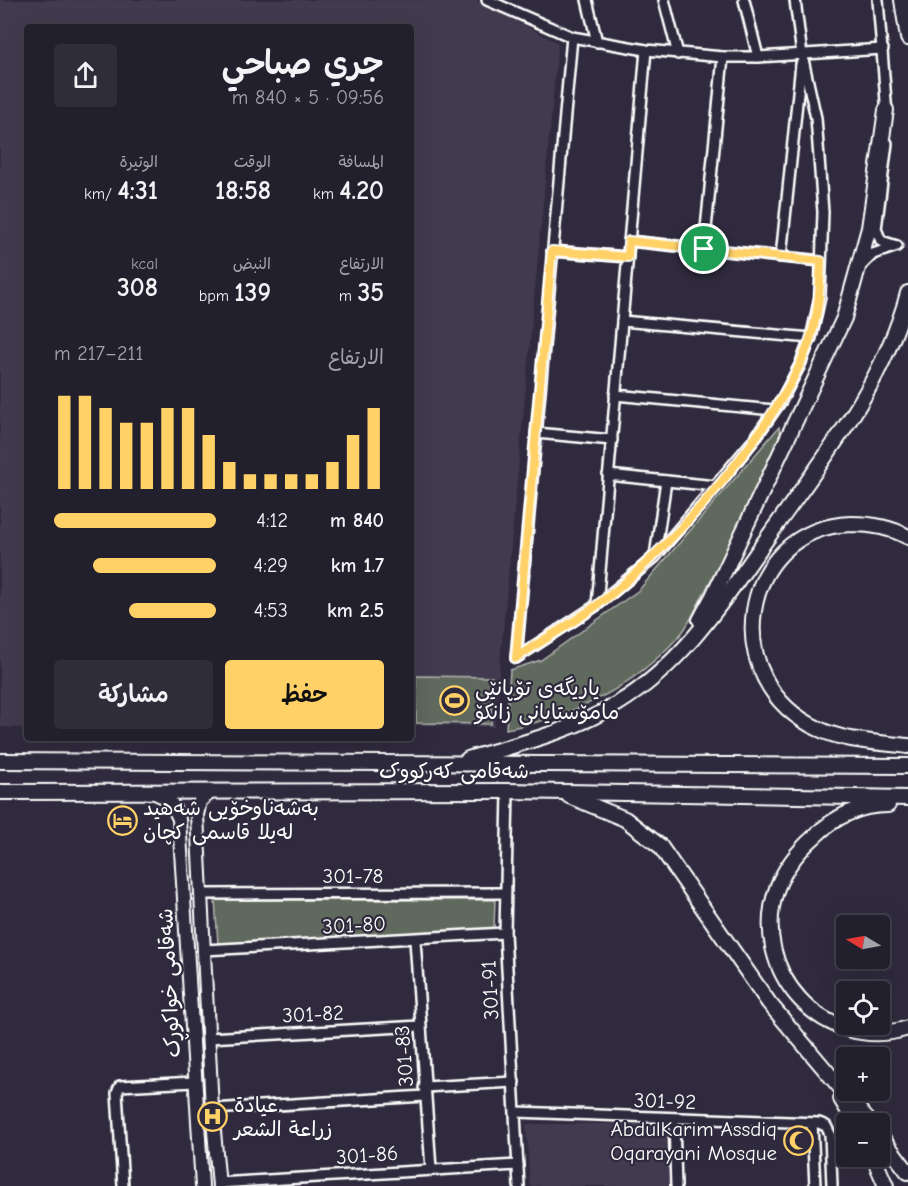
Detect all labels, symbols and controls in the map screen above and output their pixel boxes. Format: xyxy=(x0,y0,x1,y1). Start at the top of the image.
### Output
button: share xyxy=(54,44,117,107)
text: جري صباحي xyxy=(221,44,384,82)
text: 09:56 · 5 × 840 m xyxy=(232,86,384,109)
text: الوتيرة xyxy=(119,153,158,171)
text: الوقت xyxy=(234,153,271,171)
text: المسافة xyxy=(338,153,384,171)
text: 4:31 xyxy=(117,176,158,206)
text: 18:58 xyxy=(215,176,271,206)
text: 4.20 xyxy=(339,176,384,206)
text: /km xyxy=(84,185,117,203)
text: km xyxy=(313,185,339,203)
pin xyxy=(678,223,729,274)
icon: arrive xyxy=(687,232,720,265)
text: kcal xyxy=(131,255,158,273)
text: النبض xyxy=(233,255,271,273)
text: الارتفاع xyxy=(339,255,384,273)
text: 308 xyxy=(117,273,158,303)
text: 139 xyxy=(234,278,271,308)
text: 35 xyxy=(357,278,384,308)
text: bpm xyxy=(199,287,234,305)
text: m xyxy=(339,287,357,305)
text: 211–217 m xyxy=(54,342,143,365)
text: الارتفاع xyxy=(328,346,384,369)
text: 4:12 xyxy=(256,509,288,532)
text: 840 m xyxy=(330,509,384,532)
text: 4:29 xyxy=(254,554,288,577)
text: 1.7 km xyxy=(331,554,384,577)
text: 4:53 xyxy=(254,599,288,622)
text: 2.5 km xyxy=(327,599,384,622)
button: مشاركة xyxy=(54,660,213,729)
button: حفظ xyxy=(225,660,384,729)
place label: یاریگەی تۆپانێی مامۆستایانی زانکۆ xyxy=(473,676,619,726)
sports icon: یاریگەی تۆپانێی مامۆستایانی زانکۆ xyxy=(438,684,470,716)
street label: شەقامی کەرکووک xyxy=(379,759,529,785)
place label: بەشەناوخۆیی شەهید لەیلا قاسمی کچان xyxy=(143,796,319,846)
hotel icon: بەشەناوخۆیی شەهید لەیلا قاسمی کچان xyxy=(106,804,138,836)
street label: 301-78 xyxy=(323,864,383,888)
street label: شەقامی خواکوڕک xyxy=(153,907,190,1058)
street label: 301-80 xyxy=(322,911,386,939)
north arrow xyxy=(836,915,890,969)
map controls xyxy=(836,915,890,1167)
street label: 301-91 xyxy=(476,960,504,1020)
button: locate xyxy=(836,981,890,1035)
street label: 301-82 xyxy=(281,1000,345,1028)
street label: 301-83 xyxy=(390,1024,418,1088)
button: + xyxy=(836,1047,890,1101)
street label: 301-92 xyxy=(633,1088,697,1114)
place label: عيادة زراعة الشعر xyxy=(232,1093,332,1141)
hospital icon: عيادة زراعة الشعر xyxy=(197,1101,229,1133)
button: − xyxy=(836,1113,890,1167)
place label: AbdulKarim Assdiq Oqarayani Mosque xyxy=(610,1117,777,1165)
mosque icon: AbdulKarim Assdiq Oqarayani Mosque xyxy=(782,1125,814,1157)
street label: 301-86 xyxy=(335,1141,399,1169)

